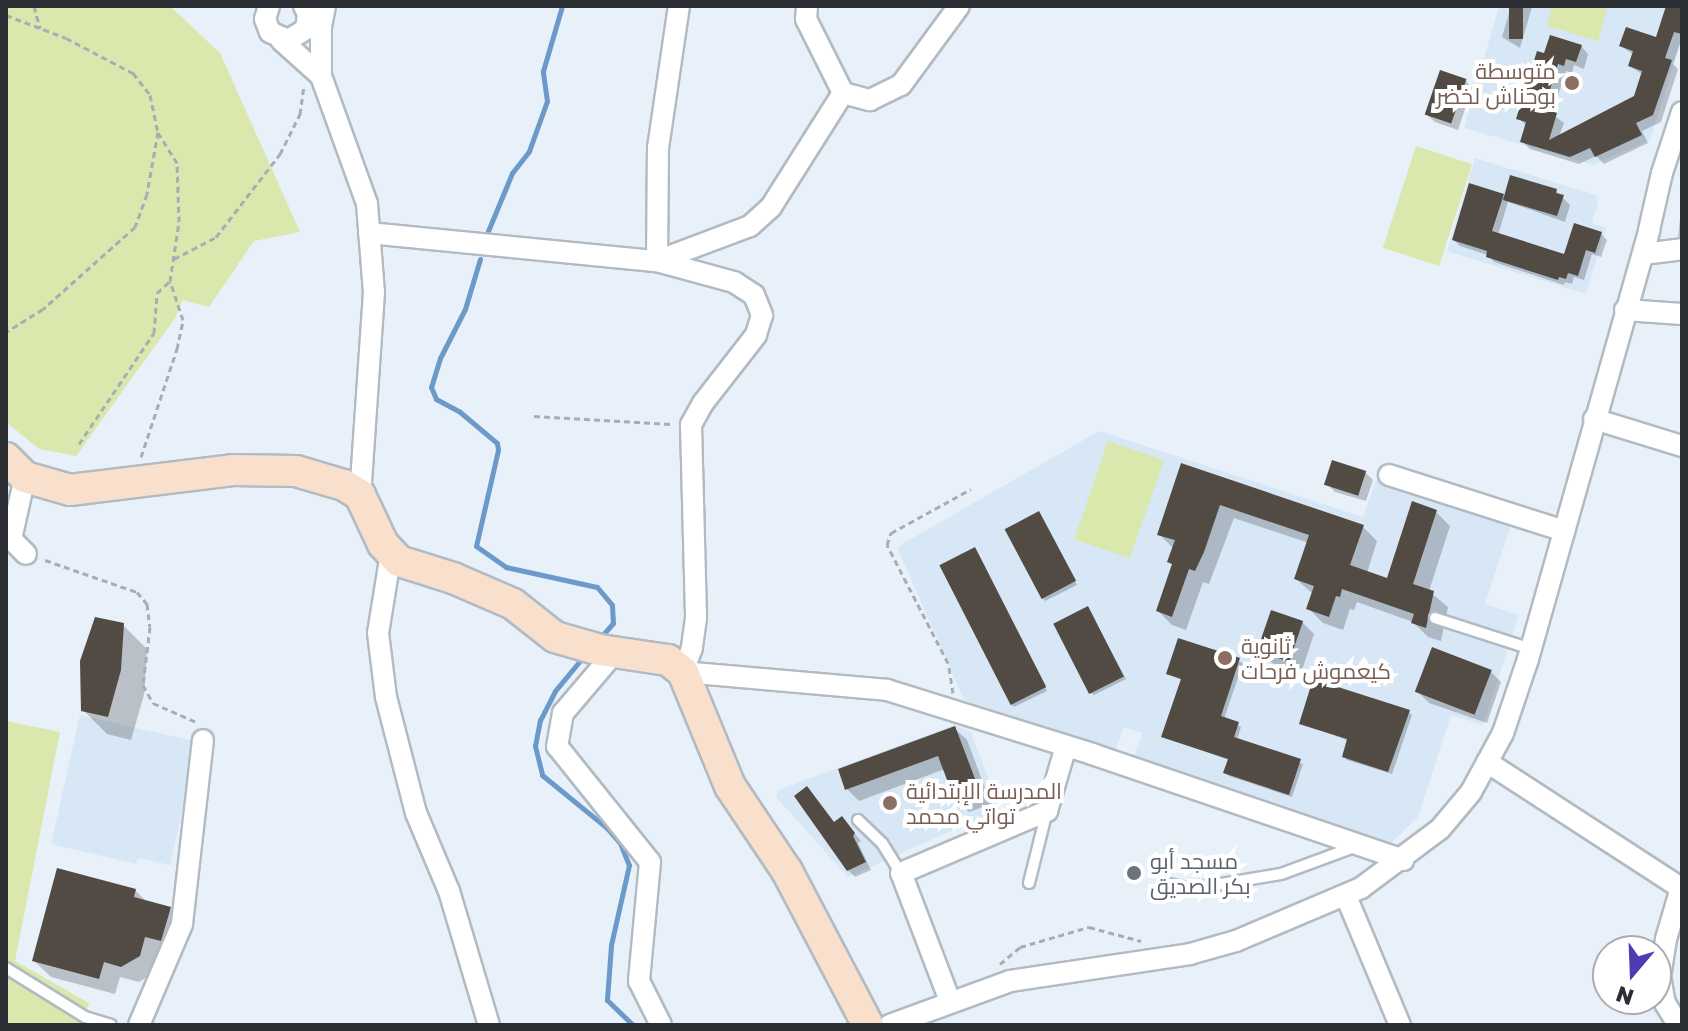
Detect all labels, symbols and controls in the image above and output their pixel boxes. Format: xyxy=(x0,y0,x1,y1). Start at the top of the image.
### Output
place label: متوسطة بوحناش لخضر xyxy=(1436,57,1556,108)
marker: متوسطة بوحناش لخضر xyxy=(1563,74,1581,92)
place label: ثانوية كيعموش فرحات xyxy=(1241,632,1391,684)
marker: ثانوية كيعموش فرحات xyxy=(1216,649,1234,667)
place label: المدرسة الإبتدائية تواتي محمد xyxy=(906,777,1062,828)
marker: المدرسة الإبتدائية تواتي محمد xyxy=(881,794,899,812)
place label: مسجد أبو بكر الصديق xyxy=(1150,847,1251,898)
marker: مسجد أبو بكر الصديق xyxy=(1125,864,1143,882)
north arrow xyxy=(1592,935,1672,1015)
text: N xyxy=(1612,981,1637,1012)

